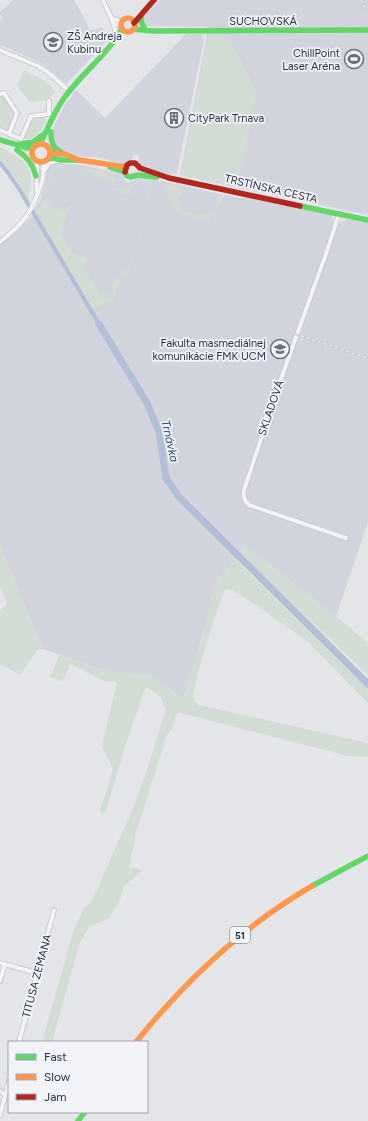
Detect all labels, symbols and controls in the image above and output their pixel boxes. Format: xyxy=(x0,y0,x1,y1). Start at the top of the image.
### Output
street label: SUCHOVSKÁ xyxy=(229,15,297,28)
place label: ZŠ Andreja Kubinu xyxy=(67,29,122,56)
school or university icon: ZŠ Andreja Kubinu xyxy=(42,31,64,53)
place label: ChillPoint Laser Aréna xyxy=(282,47,340,73)
sports icon: ChillPoint Laser Aréna xyxy=(343,48,365,70)
building icon: CityPark Trnava xyxy=(163,107,185,129)
place label: CityPark Trnava xyxy=(188,112,264,125)
street label: TRSTÍNSKA CESTA xyxy=(223,172,319,206)
place label: Fakulta masmediálnej komunikácie FMK UCM xyxy=(152,337,266,363)
school or university icon: Fakulta masmediálnej komunikácie FMK UCM xyxy=(269,338,291,360)
street label: SKLADOVÁ xyxy=(255,378,287,437)
water label: Trnávka xyxy=(158,419,182,463)
road number: 51 xyxy=(230,927,250,943)
street label: TITUSA ZEMANA xyxy=(20,932,55,1019)
legend xyxy=(8,1041,148,1113)
text: Fast xyxy=(44,1050,67,1064)
text: Slow xyxy=(44,1070,71,1084)
text: Jam xyxy=(44,1090,67,1104)

